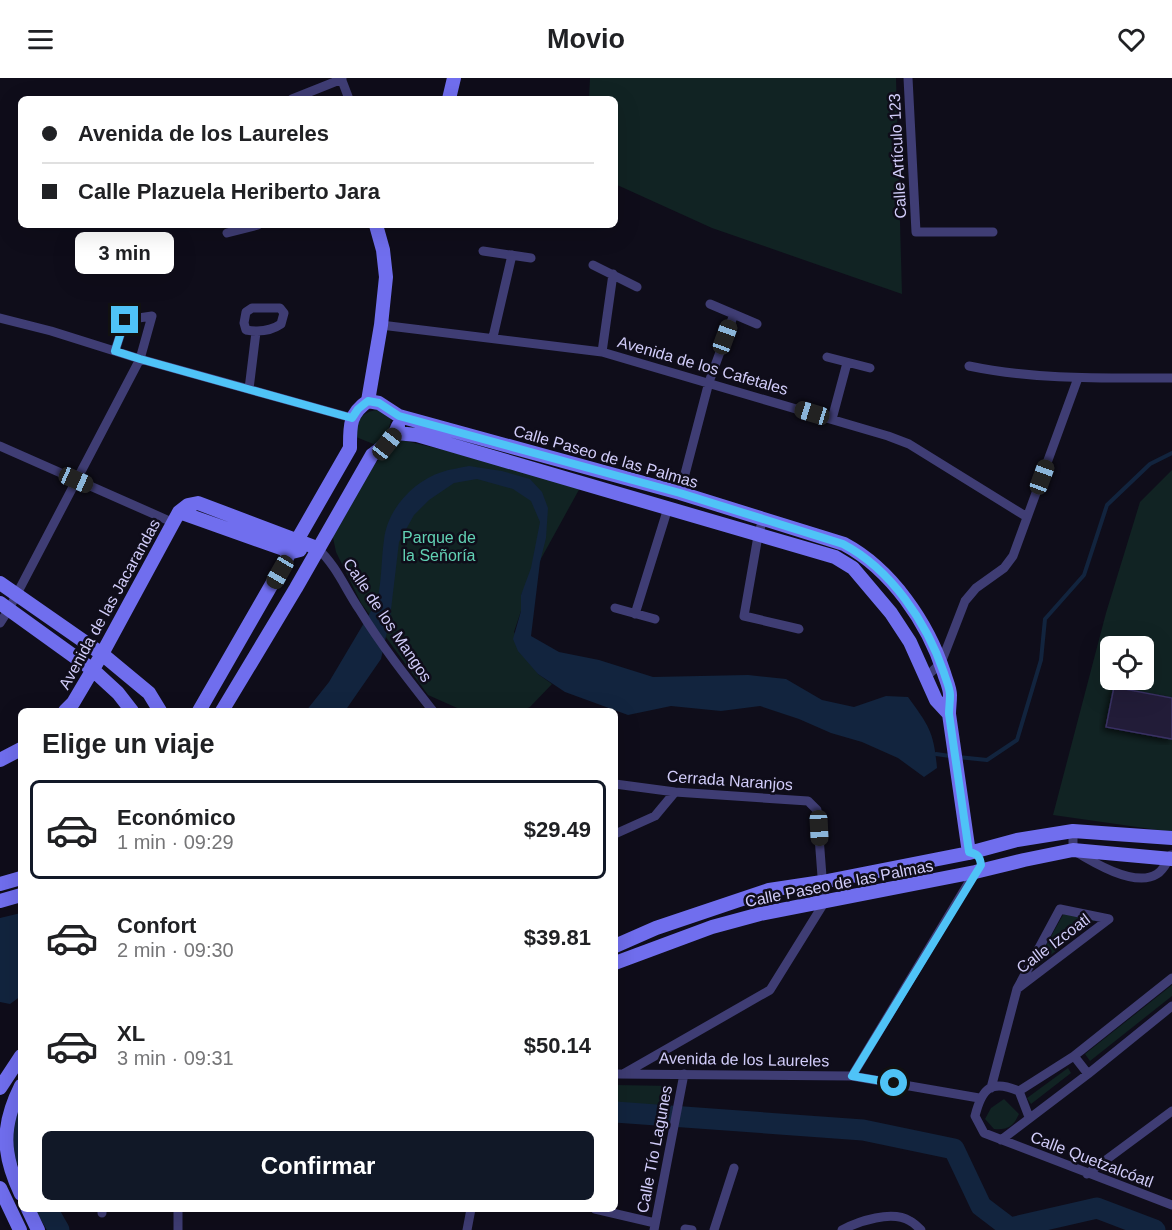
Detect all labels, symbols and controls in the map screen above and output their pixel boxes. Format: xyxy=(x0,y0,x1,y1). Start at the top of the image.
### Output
icon: menu xyxy=(24,23,57,56)
icon: heart xyxy=(1115,23,1148,56)
text: Movio xyxy=(547,24,625,54)
street label: Calle Artículo 123 xyxy=(886,93,909,219)
text: Avenida de los Laureles xyxy=(78,121,329,146)
text: Calle Plazuela Heriberto Jara xyxy=(78,179,380,204)
callout: 3 min xyxy=(76,233,174,275)
text: 3 min xyxy=(98,242,151,264)
route end xyxy=(111,306,138,333)
car xyxy=(710,317,740,357)
street label: Avenida de los Cafetales xyxy=(616,333,790,398)
car xyxy=(792,399,832,427)
street label: Calle Paseo de las Palmas xyxy=(512,422,700,491)
car xyxy=(369,424,405,464)
car xyxy=(1027,457,1057,497)
car xyxy=(56,464,96,496)
street label: Avenida de las Jacarandas xyxy=(55,516,163,692)
park label: Parque de la Señoría xyxy=(402,529,476,564)
car xyxy=(263,552,297,592)
street label: Calle de los Mangos xyxy=(340,555,435,685)
map controls xyxy=(1100,636,1154,690)
button: locate xyxy=(1100,636,1154,690)
text: Elige un viaje xyxy=(42,729,215,759)
street label: Cerrada Naranjos xyxy=(666,768,794,793)
icon: car xyxy=(45,803,99,857)
text: Económico xyxy=(117,805,236,830)
car xyxy=(809,810,829,846)
text: $29.49 xyxy=(524,817,591,842)
text: 1 min · 09:29 xyxy=(117,831,234,853)
street label: Calle Paseo de las Palmas xyxy=(744,857,935,910)
street label: Calle Izcoatl xyxy=(1013,910,1093,976)
icon: car xyxy=(45,911,99,965)
text: Confort xyxy=(117,913,196,938)
text: $39.81 xyxy=(524,925,591,950)
text: 2 min · 09:30 xyxy=(117,939,234,961)
icon: car xyxy=(45,1019,99,1073)
text: XL xyxy=(117,1021,145,1046)
text: $50.14 xyxy=(524,1033,591,1058)
text: 3 min · 09:31 xyxy=(117,1047,234,1069)
street label: Avenida de los Laureles xyxy=(659,1050,829,1069)
route start xyxy=(880,1069,907,1096)
street label: Calle Tío Lagunes xyxy=(634,1084,675,1214)
street label: Calle Quetzalcóatl xyxy=(1028,1128,1155,1191)
button: Confirmar xyxy=(42,1131,594,1200)

